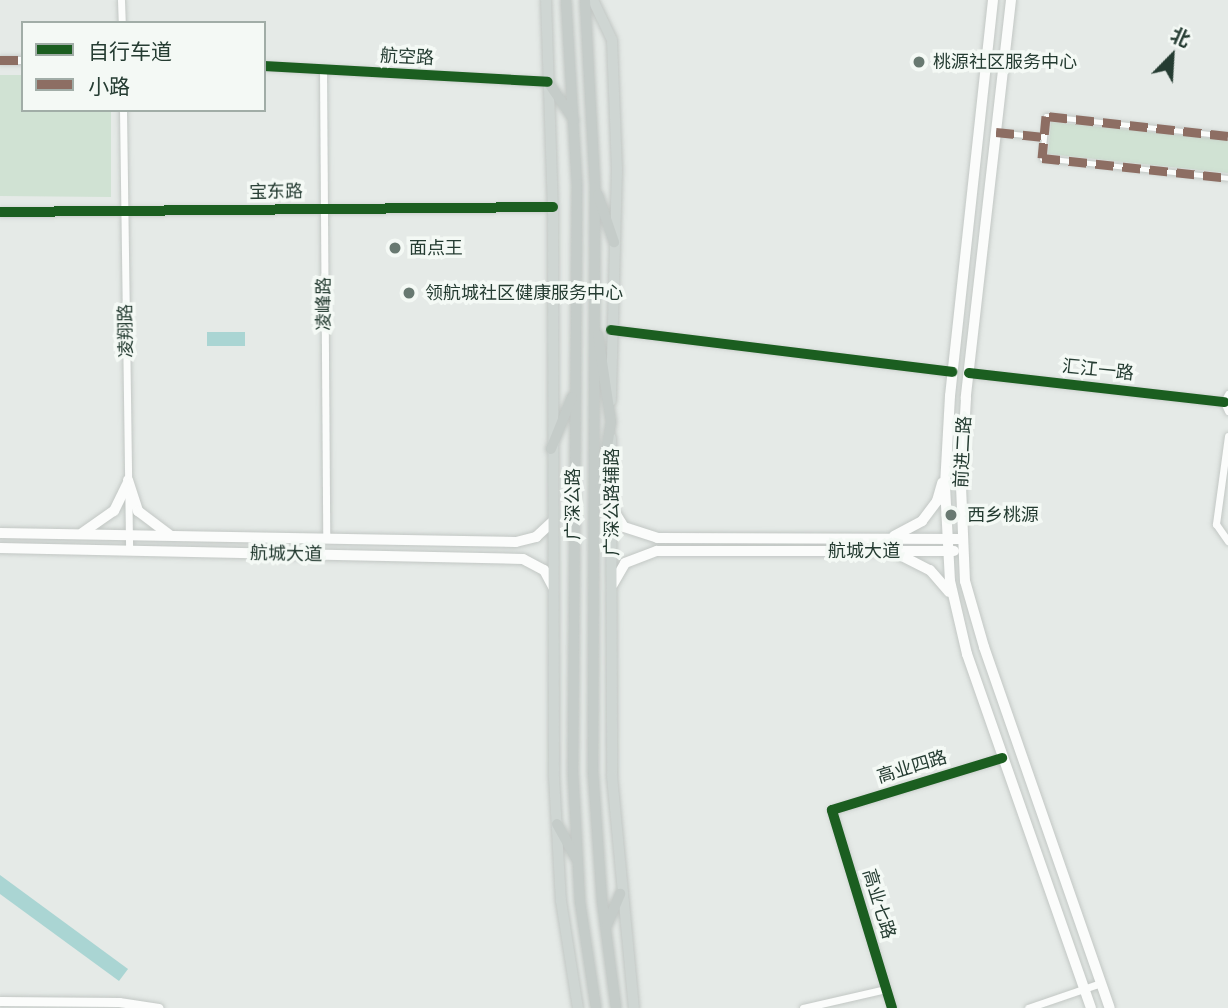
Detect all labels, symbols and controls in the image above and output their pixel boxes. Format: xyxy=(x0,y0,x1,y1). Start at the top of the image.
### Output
legend xyxy=(21,21,266,112)
north arrow xyxy=(1137,21,1207,91)
text: 北 xyxy=(1167,22,1194,52)
text: 自行车道 xyxy=(88,37,172,65)
street label: 航空路 xyxy=(379,45,435,69)
place label: 桃源社区服务中心 xyxy=(933,51,1077,73)
marker: 桃源社区服务中心 xyxy=(911,54,927,70)
text: 小路 xyxy=(88,72,130,100)
street label: 宝东路 xyxy=(249,181,303,203)
place label: 面点王 xyxy=(409,237,463,259)
marker: 面点王 xyxy=(387,240,403,256)
street label: 凌峰路 xyxy=(313,277,335,331)
place label: 领航城社区健康服务中心 xyxy=(425,282,623,304)
marker: 领航城社区健康服务中心 xyxy=(399,283,419,303)
street label: 凌翔路 xyxy=(115,304,137,358)
street label: 汇江一路 xyxy=(1061,355,1135,385)
street label: 前进二路 xyxy=(950,415,976,489)
street label: 广深公路辅路 xyxy=(601,448,623,556)
street label: 广深公路 xyxy=(562,468,584,540)
place label: 西乡桃源 xyxy=(967,504,1039,526)
marker: 西乡桃源 xyxy=(941,505,961,525)
street label: 航城大道 xyxy=(828,540,900,562)
street label: 航城大道 xyxy=(250,543,322,565)
street label: 高业四路 xyxy=(874,746,950,788)
street label: 高业七路 xyxy=(858,866,900,942)

